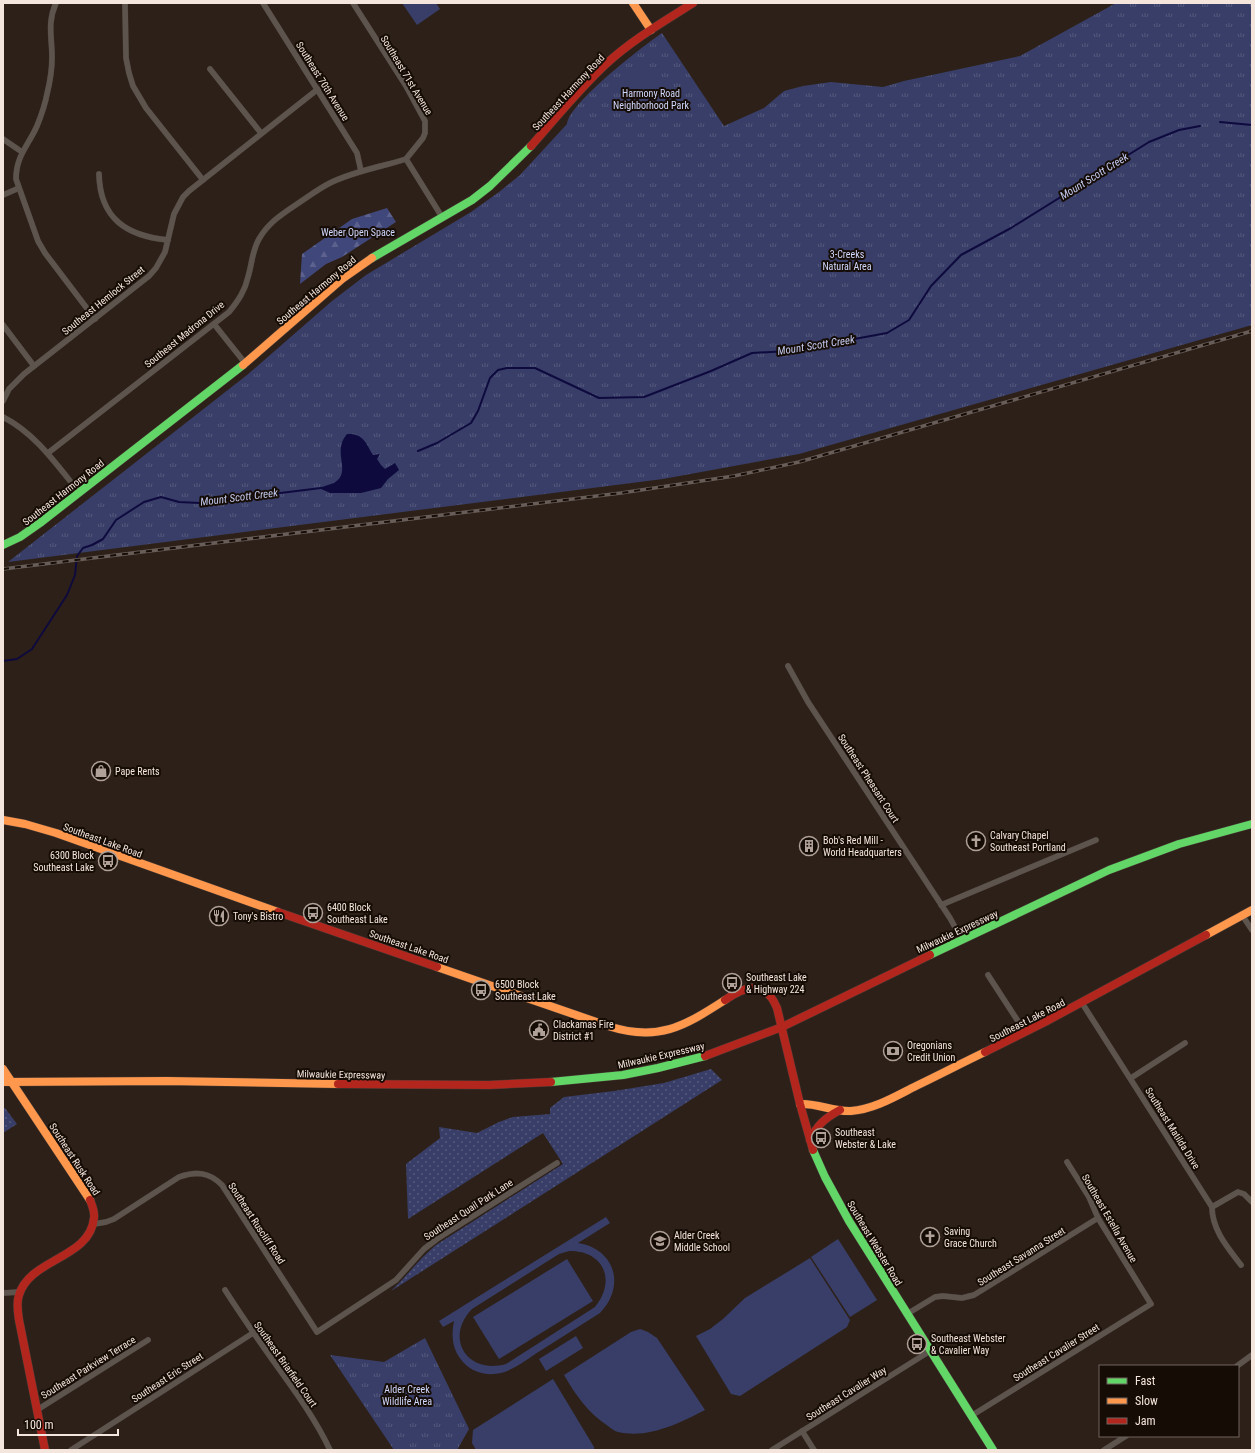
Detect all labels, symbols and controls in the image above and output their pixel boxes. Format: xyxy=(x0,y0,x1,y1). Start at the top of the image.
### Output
street label: Southeast 71st Avenue xyxy=(379,34,435,117)
street label: Southeast 70th Avenue xyxy=(294,40,351,123)
street label: Southeast Harmony Road xyxy=(530,52,607,133)
park label: Harmony Road Neighborhood Park xyxy=(613,88,689,111)
water label: Mount Scott Creek xyxy=(1058,150,1131,203)
park label: Weber Open Space xyxy=(321,227,395,238)
park label: 3-Creeks Natural Area xyxy=(822,249,872,272)
street label: Southeast Harmony Road xyxy=(274,254,358,327)
street label: Southeast Hemlock Street xyxy=(60,264,147,337)
street label: Southeast Madrona Drive xyxy=(142,299,227,370)
water label: Mount Scott Creek xyxy=(777,333,856,358)
street label: Southeast Harmony Road xyxy=(20,457,106,528)
water label: Mount Scott Creek xyxy=(200,486,279,509)
street label: Southeast Pheasant Court xyxy=(836,732,901,825)
shop icon: Pape Rents xyxy=(90,760,112,782)
place label: Pape Rents xyxy=(115,766,160,777)
street label: Southeast Lake Road xyxy=(62,821,144,860)
church icon: Calvary Chapel Southeast Portland xyxy=(965,830,987,852)
place label: Calvary Chapel Southeast Portland xyxy=(990,830,1066,853)
building icon: Bob's Red Mill - World Headquarters xyxy=(798,835,820,857)
place label: Bob's Red Mill - World Headquarters xyxy=(823,835,902,858)
place label: 6300 Block Southeast Lake xyxy=(33,850,94,873)
bus stop icon: 6300 Block Southeast Lake xyxy=(97,850,119,872)
bus stop icon: 6400 Block Southeast Lake xyxy=(302,902,324,924)
place label: 6400 Block Southeast Lake xyxy=(327,902,388,925)
restaurant icon: Tony's Bistro xyxy=(208,905,230,927)
street label: Milwaukie Expressway xyxy=(915,908,1000,955)
place label: Tony's Bistro xyxy=(233,911,283,922)
street label: Southeast Lake Road xyxy=(368,928,450,965)
bus stop icon: Southeast Lake & Highway 224 xyxy=(721,972,743,994)
place label: Southeast Lake & Highway 224 xyxy=(746,972,807,995)
bus stop icon: 6500 Block Southeast Lake xyxy=(470,979,492,1001)
place label: 6500 Block Southeast Lake xyxy=(495,979,556,1002)
street label: Southeast Lake Road xyxy=(988,997,1067,1044)
public building icon: Clackamas Fire District #1 xyxy=(528,1019,550,1041)
place label: Clackamas Fire District #1 xyxy=(553,1019,614,1042)
street label: Milwaukie Expressway xyxy=(617,1040,705,1071)
bank icon: Oregonians Credit Union xyxy=(882,1040,904,1062)
place label: Oregonians Credit Union xyxy=(907,1040,956,1063)
street label: Milwaukie Expressway xyxy=(297,1068,385,1081)
street label: Southeast Matilda Drive xyxy=(1143,1085,1202,1171)
street label: Southeast Rusk Road xyxy=(47,1121,102,1197)
bus stop icon: Southeast Webster & Lake xyxy=(810,1127,832,1149)
place label: Southeast Webster & Lake xyxy=(835,1127,896,1150)
street label: Southeast Estella Avenue xyxy=(1080,1172,1139,1264)
street label: Southeast Quail Park Lane xyxy=(422,1176,515,1242)
street label: Southeast Ruscliff Road xyxy=(226,1181,287,1266)
street label: Southeast Webster Road xyxy=(845,1199,904,1288)
street label: Southeast Savanna Street xyxy=(975,1225,1067,1288)
church icon: Saving Grace Church xyxy=(919,1226,941,1248)
place label: Saving Grace Church xyxy=(944,1226,997,1249)
school or university icon: Alder Creek Middle School xyxy=(649,1230,671,1252)
place label: Alder Creek Middle School xyxy=(674,1230,730,1253)
street label: Southeast Briarfield Court xyxy=(252,1319,319,1409)
street label: Southeast Cavalier Street xyxy=(1011,1321,1101,1383)
bus stop icon: Southeast Webster & Cavalier Way xyxy=(906,1333,928,1355)
place label: Southeast Webster & Cavalier Way xyxy=(931,1333,1005,1356)
street label: Southeast Parkview Terrace xyxy=(39,1334,138,1401)
street label: Southeast Eric Street xyxy=(130,1350,205,1405)
street label: Southeast Cavalier Way xyxy=(804,1364,888,1423)
legend xyxy=(1099,1365,1239,1437)
text: Fast xyxy=(1135,1374,1156,1388)
park label: Alder Creek Wildlife Area xyxy=(382,1384,432,1407)
text: Slow xyxy=(1135,1394,1158,1408)
scale bar xyxy=(18,1411,118,1437)
text: Jam xyxy=(1135,1414,1156,1428)
text: 100 m xyxy=(24,1418,54,1432)

